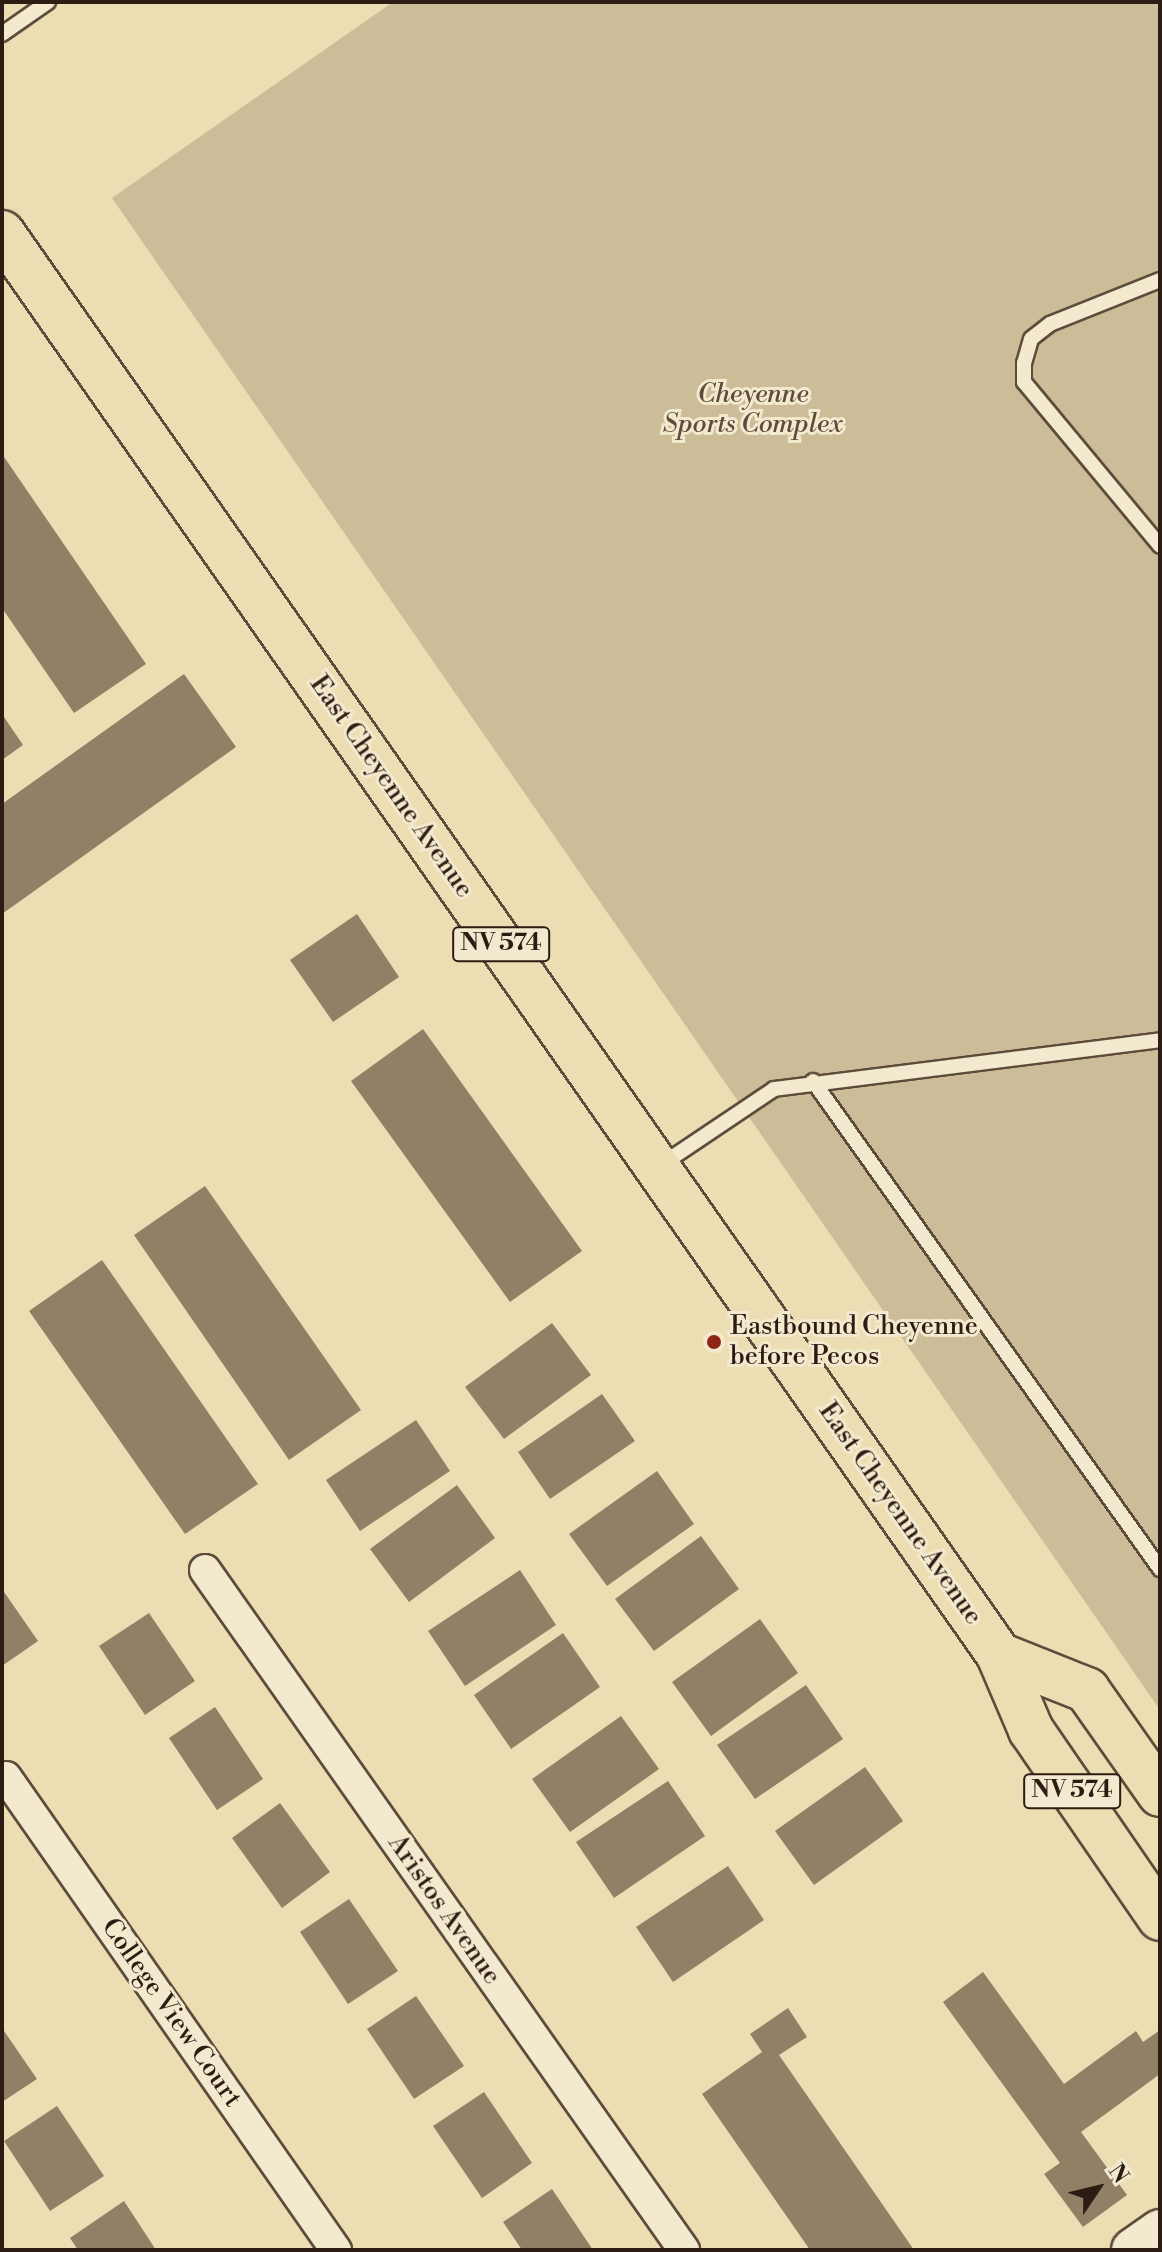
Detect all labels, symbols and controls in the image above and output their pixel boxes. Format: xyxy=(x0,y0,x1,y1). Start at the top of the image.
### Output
park label: Cheyenne Sports Complex xyxy=(663,379,843,440)
street label: East Cheyenne Avenue xyxy=(302,670,480,904)
road number: NV 574 xyxy=(451,924,551,964)
place label: Eastbound Cheyenne before Pecos xyxy=(730,1311,978,1372)
marker: Eastbound Cheyenne before Pecos xyxy=(705,1333,723,1351)
street label: East Cheyenne Avenue xyxy=(811,1397,989,1631)
road number: NV 574 xyxy=(1022,1771,1122,1811)
street label: Aristos Avenue xyxy=(381,1829,507,1991)
street label: College View Court xyxy=(94,1913,248,2113)
north arrow xyxy=(1058,2148,1138,2228)
text: N xyxy=(1102,2159,1134,2189)

